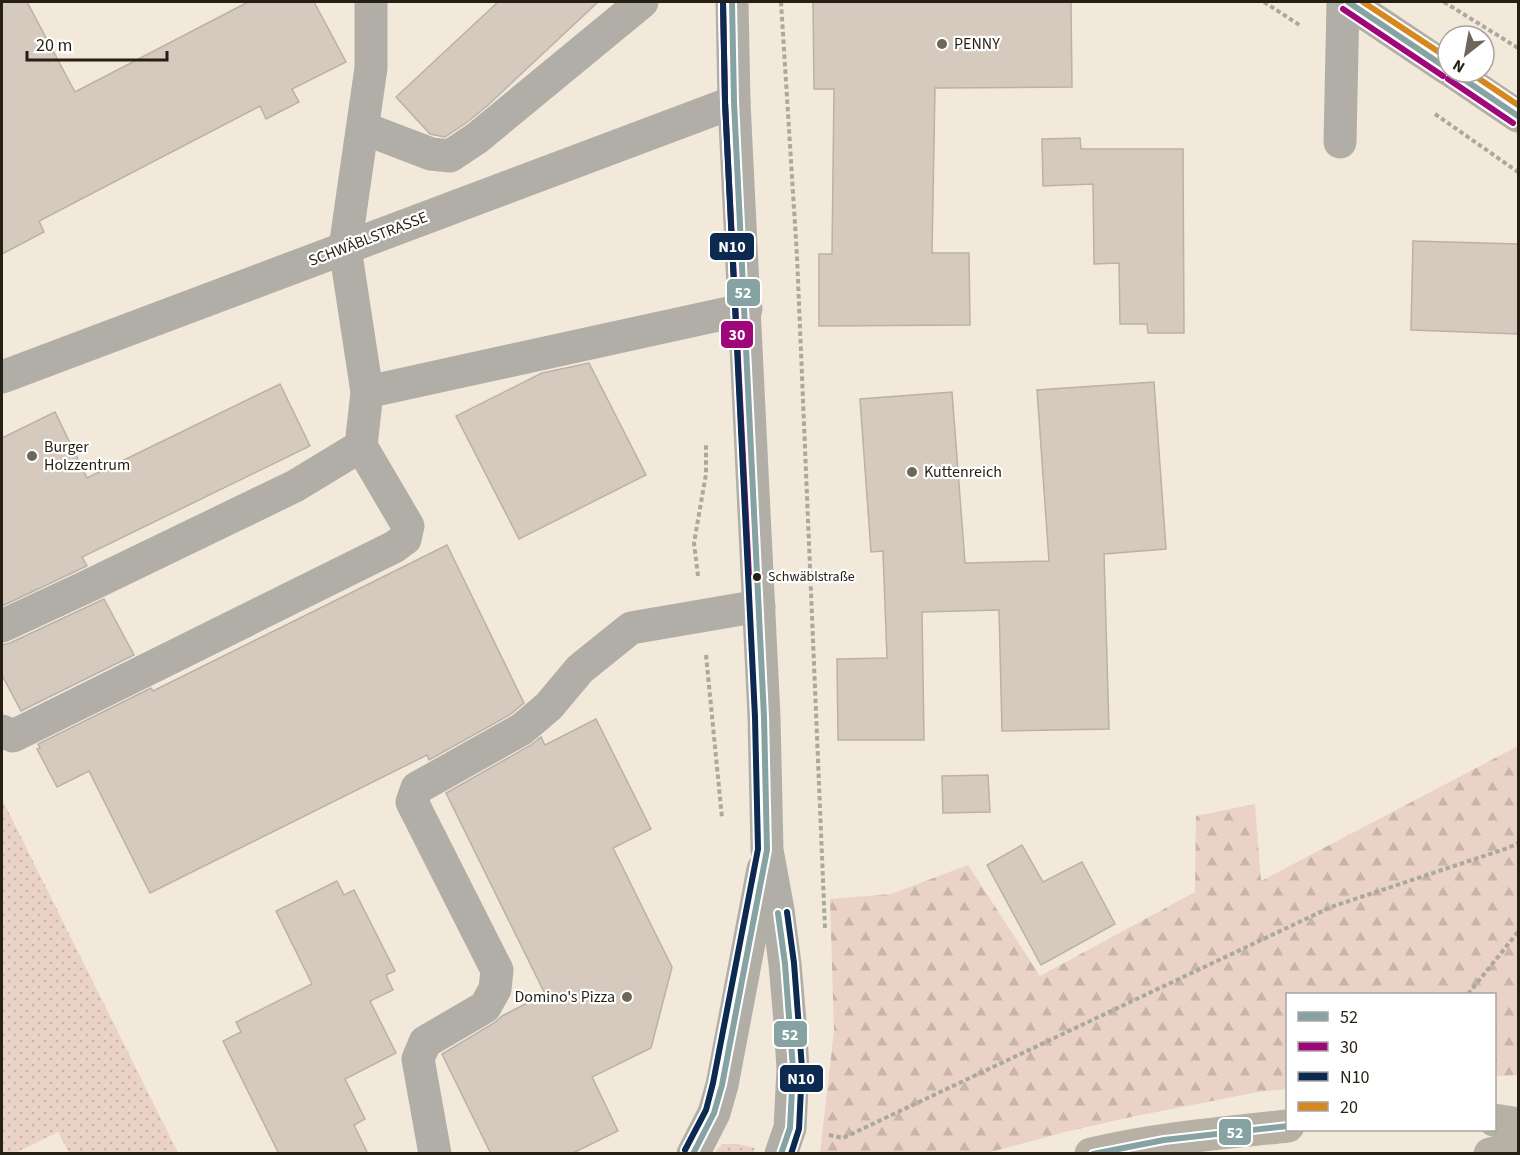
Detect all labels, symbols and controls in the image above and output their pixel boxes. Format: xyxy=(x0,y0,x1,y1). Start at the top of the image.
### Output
scale bar xyxy=(27,24,166,62)
north arrow xyxy=(1436,24,1496,84)
text: 20 m xyxy=(36,33,72,58)
place label: PENNY xyxy=(954,33,1000,55)
marker: PENNY xyxy=(935,37,949,51)
text: N xyxy=(1449,54,1469,78)
street label: SCHWÄBLSTRASSE xyxy=(305,206,431,272)
line badge: N10 xyxy=(709,232,755,261)
text: N10 xyxy=(718,236,746,258)
line badge: 52 xyxy=(726,278,761,307)
text: 52 xyxy=(735,282,751,304)
line badge: 30 xyxy=(720,320,754,349)
text: 30 xyxy=(729,324,745,346)
place label: Burger Holzzentrum xyxy=(44,436,130,476)
marker: Burger Holzzentrum xyxy=(25,449,39,463)
place label: Kuttenreich xyxy=(924,461,1002,483)
marker: Kuttenreich xyxy=(905,465,919,479)
place label: Schwäblstraße xyxy=(768,567,855,587)
marker: Schwäblstraße xyxy=(751,571,763,583)
place label: Domino's Pizza xyxy=(514,986,615,1008)
marker: Domino's Pizza xyxy=(620,990,634,1004)
legend xyxy=(1286,993,1496,1131)
text: 52 xyxy=(1340,1005,1358,1030)
line badge: 52 xyxy=(773,1020,808,1048)
text: 52 xyxy=(782,1024,798,1046)
text: 30 xyxy=(1340,1035,1358,1060)
line badge: N10 xyxy=(779,1064,824,1093)
text: N10 xyxy=(1340,1065,1370,1090)
text: N10 xyxy=(787,1068,815,1090)
text: 20 xyxy=(1340,1095,1358,1120)
line badge: 52 xyxy=(1218,1118,1252,1146)
text: 52 xyxy=(1227,1122,1243,1144)

